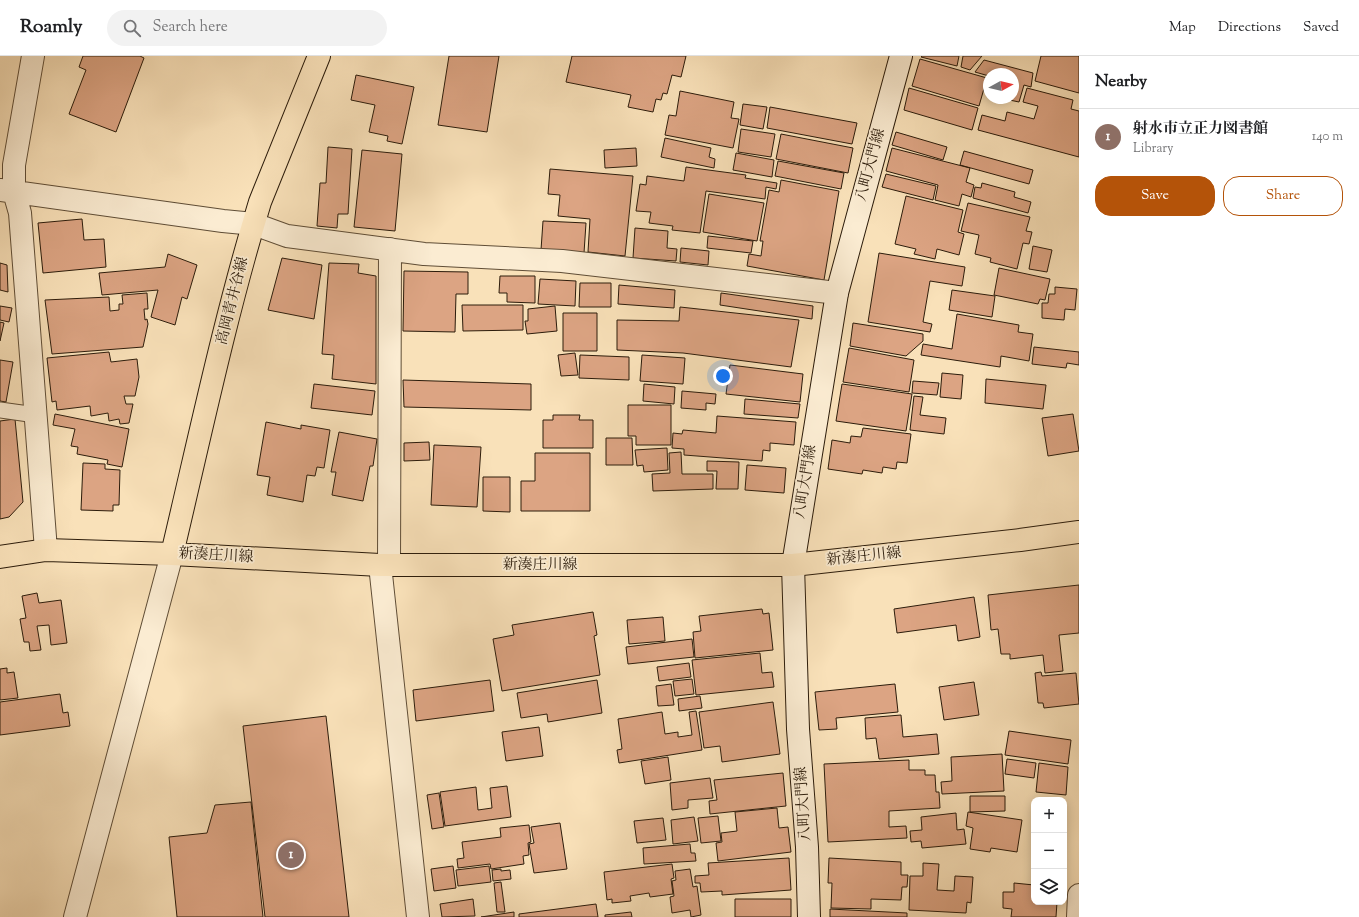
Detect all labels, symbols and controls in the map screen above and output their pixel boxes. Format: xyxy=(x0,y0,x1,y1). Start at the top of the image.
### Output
search box xyxy=(107,10,387,46)
text: Roamly xyxy=(20,14,83,41)
icon: search xyxy=(121,17,143,39)
text: Search here xyxy=(153,17,228,38)
text: Map xyxy=(1169,18,1196,38)
text: Directions xyxy=(1218,18,1281,38)
text: Saved xyxy=(1303,18,1339,38)
north arrow xyxy=(983,68,1019,104)
text: Nearby xyxy=(1095,70,1147,94)
text: 射水市立正力図書館 xyxy=(1133,119,1268,140)
street label: 八町大門線 xyxy=(851,126,891,204)
text: 1 xyxy=(1106,128,1110,146)
text: 140 m xyxy=(1312,128,1343,146)
text: Library xyxy=(1133,140,1174,158)
button: Save xyxy=(1095,176,1215,216)
button: Share xyxy=(1223,176,1343,216)
street label: 高岡青井谷線 xyxy=(212,255,254,347)
your location xyxy=(713,366,733,386)
street label: 八町大門線 xyxy=(790,443,822,521)
street label: 新湊庄川線 xyxy=(826,543,902,571)
street label: 新湊庄川線 xyxy=(178,544,254,568)
street label: 新湊庄川線 xyxy=(502,555,578,576)
street label: 八町大門線 xyxy=(791,766,817,842)
map controls xyxy=(1031,797,1067,905)
button: + xyxy=(1031,797,1067,833)
button: − xyxy=(1031,833,1067,869)
pin: 1 xyxy=(278,840,304,870)
button: layers xyxy=(1031,869,1067,905)

